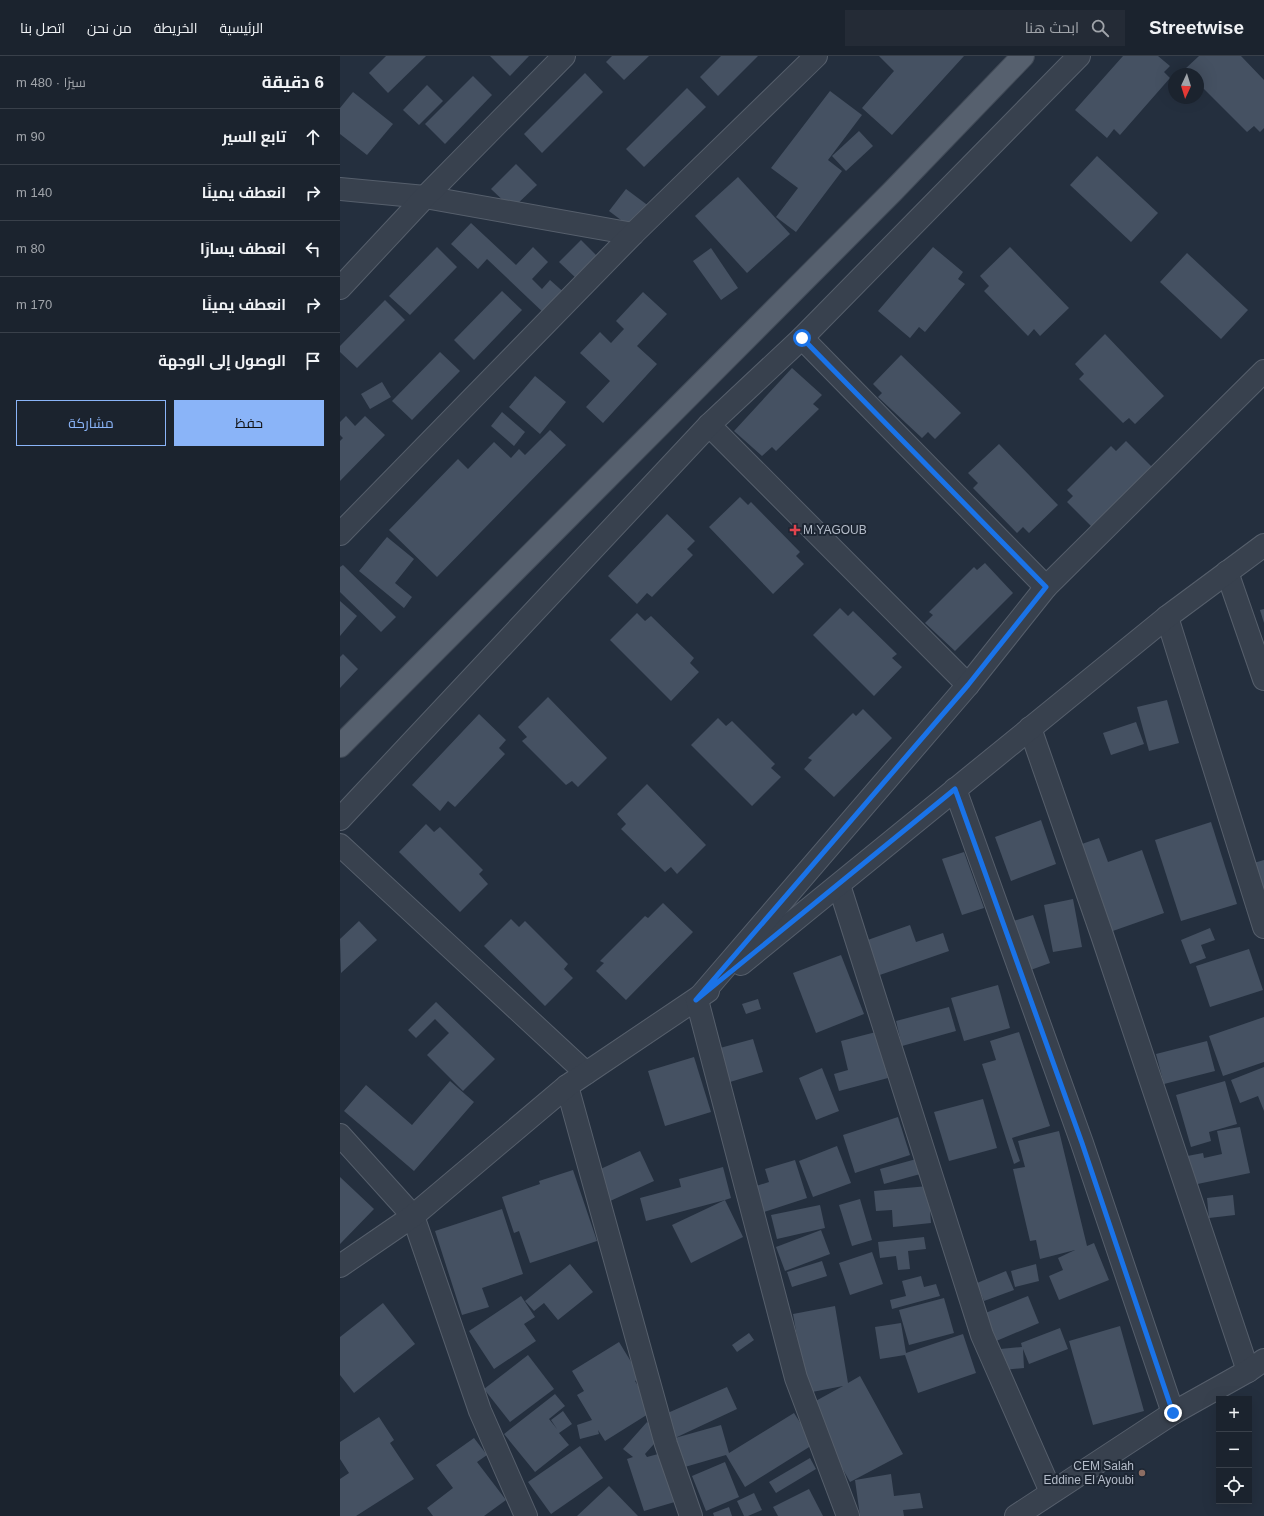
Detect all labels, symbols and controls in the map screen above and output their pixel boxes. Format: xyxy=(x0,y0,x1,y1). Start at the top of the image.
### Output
search box xyxy=(845,10,1125,46)
icon: search xyxy=(1089,17,1111,39)
text: Streetwise xyxy=(1149,17,1244,38)
text: ابحث هنا xyxy=(1025,19,1079,36)
text: اتصل بنا xyxy=(20,20,65,36)
text: من نحن xyxy=(87,20,132,36)
text: الخريطة xyxy=(154,20,197,36)
text: الرئيسية xyxy=(219,20,263,36)
north arrow xyxy=(1168,68,1204,104)
text: 6 دقيقة xyxy=(262,73,324,92)
text: سيرًا · 480 m xyxy=(16,75,86,90)
icon: ahead xyxy=(302,126,324,148)
text: تابع السير xyxy=(222,128,286,145)
text: 90 m xyxy=(16,129,45,144)
icon: right xyxy=(302,182,324,204)
text: انعطف يمينًا xyxy=(202,184,286,201)
text: 140 m xyxy=(16,185,52,200)
icon: left xyxy=(302,238,324,260)
text: انعطف يسارًا xyxy=(200,240,286,257)
text: 80 m xyxy=(16,241,45,256)
icon: right xyxy=(302,294,324,316)
text: انعطف يمينًا xyxy=(202,296,286,313)
text: 170 m xyxy=(16,297,52,312)
route start xyxy=(793,329,811,347)
icon: arrive xyxy=(302,350,324,372)
text: الوصول إلى الوجهة xyxy=(158,352,286,369)
button: مشاركة xyxy=(16,400,166,446)
button: حفظ xyxy=(174,400,324,446)
place label: M.YAGOUB xyxy=(803,523,867,537)
marker: M.YAGOUB xyxy=(790,525,800,535)
map controls xyxy=(1216,1396,1252,1504)
button: + xyxy=(1216,1396,1252,1432)
route end xyxy=(1164,1404,1182,1422)
button: − xyxy=(1216,1432,1252,1468)
place label: CEM Salah Eddine El Ayoubi xyxy=(1043,1459,1134,1487)
marker: CEM Salah Eddine El Ayoubi xyxy=(1137,1468,1147,1478)
button: locate xyxy=(1216,1468,1252,1504)

